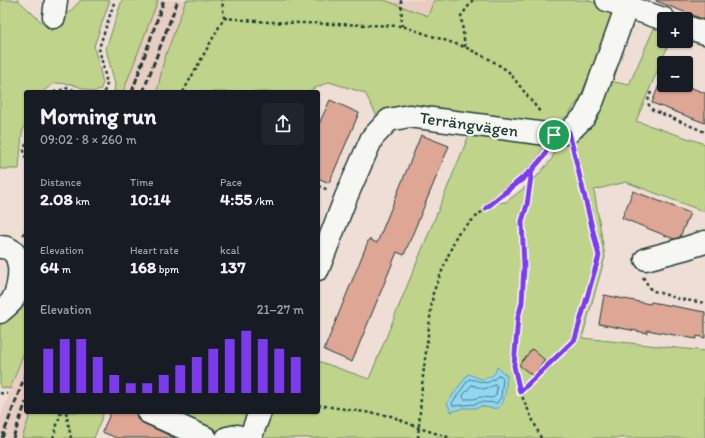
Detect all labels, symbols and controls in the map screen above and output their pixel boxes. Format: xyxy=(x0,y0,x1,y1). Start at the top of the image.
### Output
map controls xyxy=(657,12,693,92)
button: + xyxy=(657,12,693,48)
button: − xyxy=(657,56,693,92)
text: Morning run xyxy=(40,103,156,130)
button: share xyxy=(262,103,304,145)
street label: Terrängvägen xyxy=(418,107,520,141)
pin xyxy=(537,118,571,152)
icon: arrive xyxy=(543,124,565,146)
text: 09:02 · 8 × 260 m xyxy=(40,132,137,147)
text: Distance xyxy=(40,176,81,189)
text: Time xyxy=(130,176,153,189)
text: Pace xyxy=(220,176,242,189)
text: 2.08 xyxy=(40,189,73,209)
text: 10:14 xyxy=(130,189,171,209)
text: 4:55 xyxy=(220,189,252,209)
text: km xyxy=(73,195,90,208)
text: /km xyxy=(252,195,274,208)
text: Elevation xyxy=(40,244,84,257)
text: Heart rate xyxy=(130,244,179,257)
text: kcal xyxy=(220,244,240,257)
text: 64 xyxy=(40,257,59,277)
text: 168 xyxy=(130,257,156,277)
text: 137 xyxy=(220,257,246,277)
text: m xyxy=(59,263,71,276)
text: bpm xyxy=(156,263,179,276)
text: Elevation xyxy=(40,302,92,317)
text: 21–27 m xyxy=(257,302,304,317)

